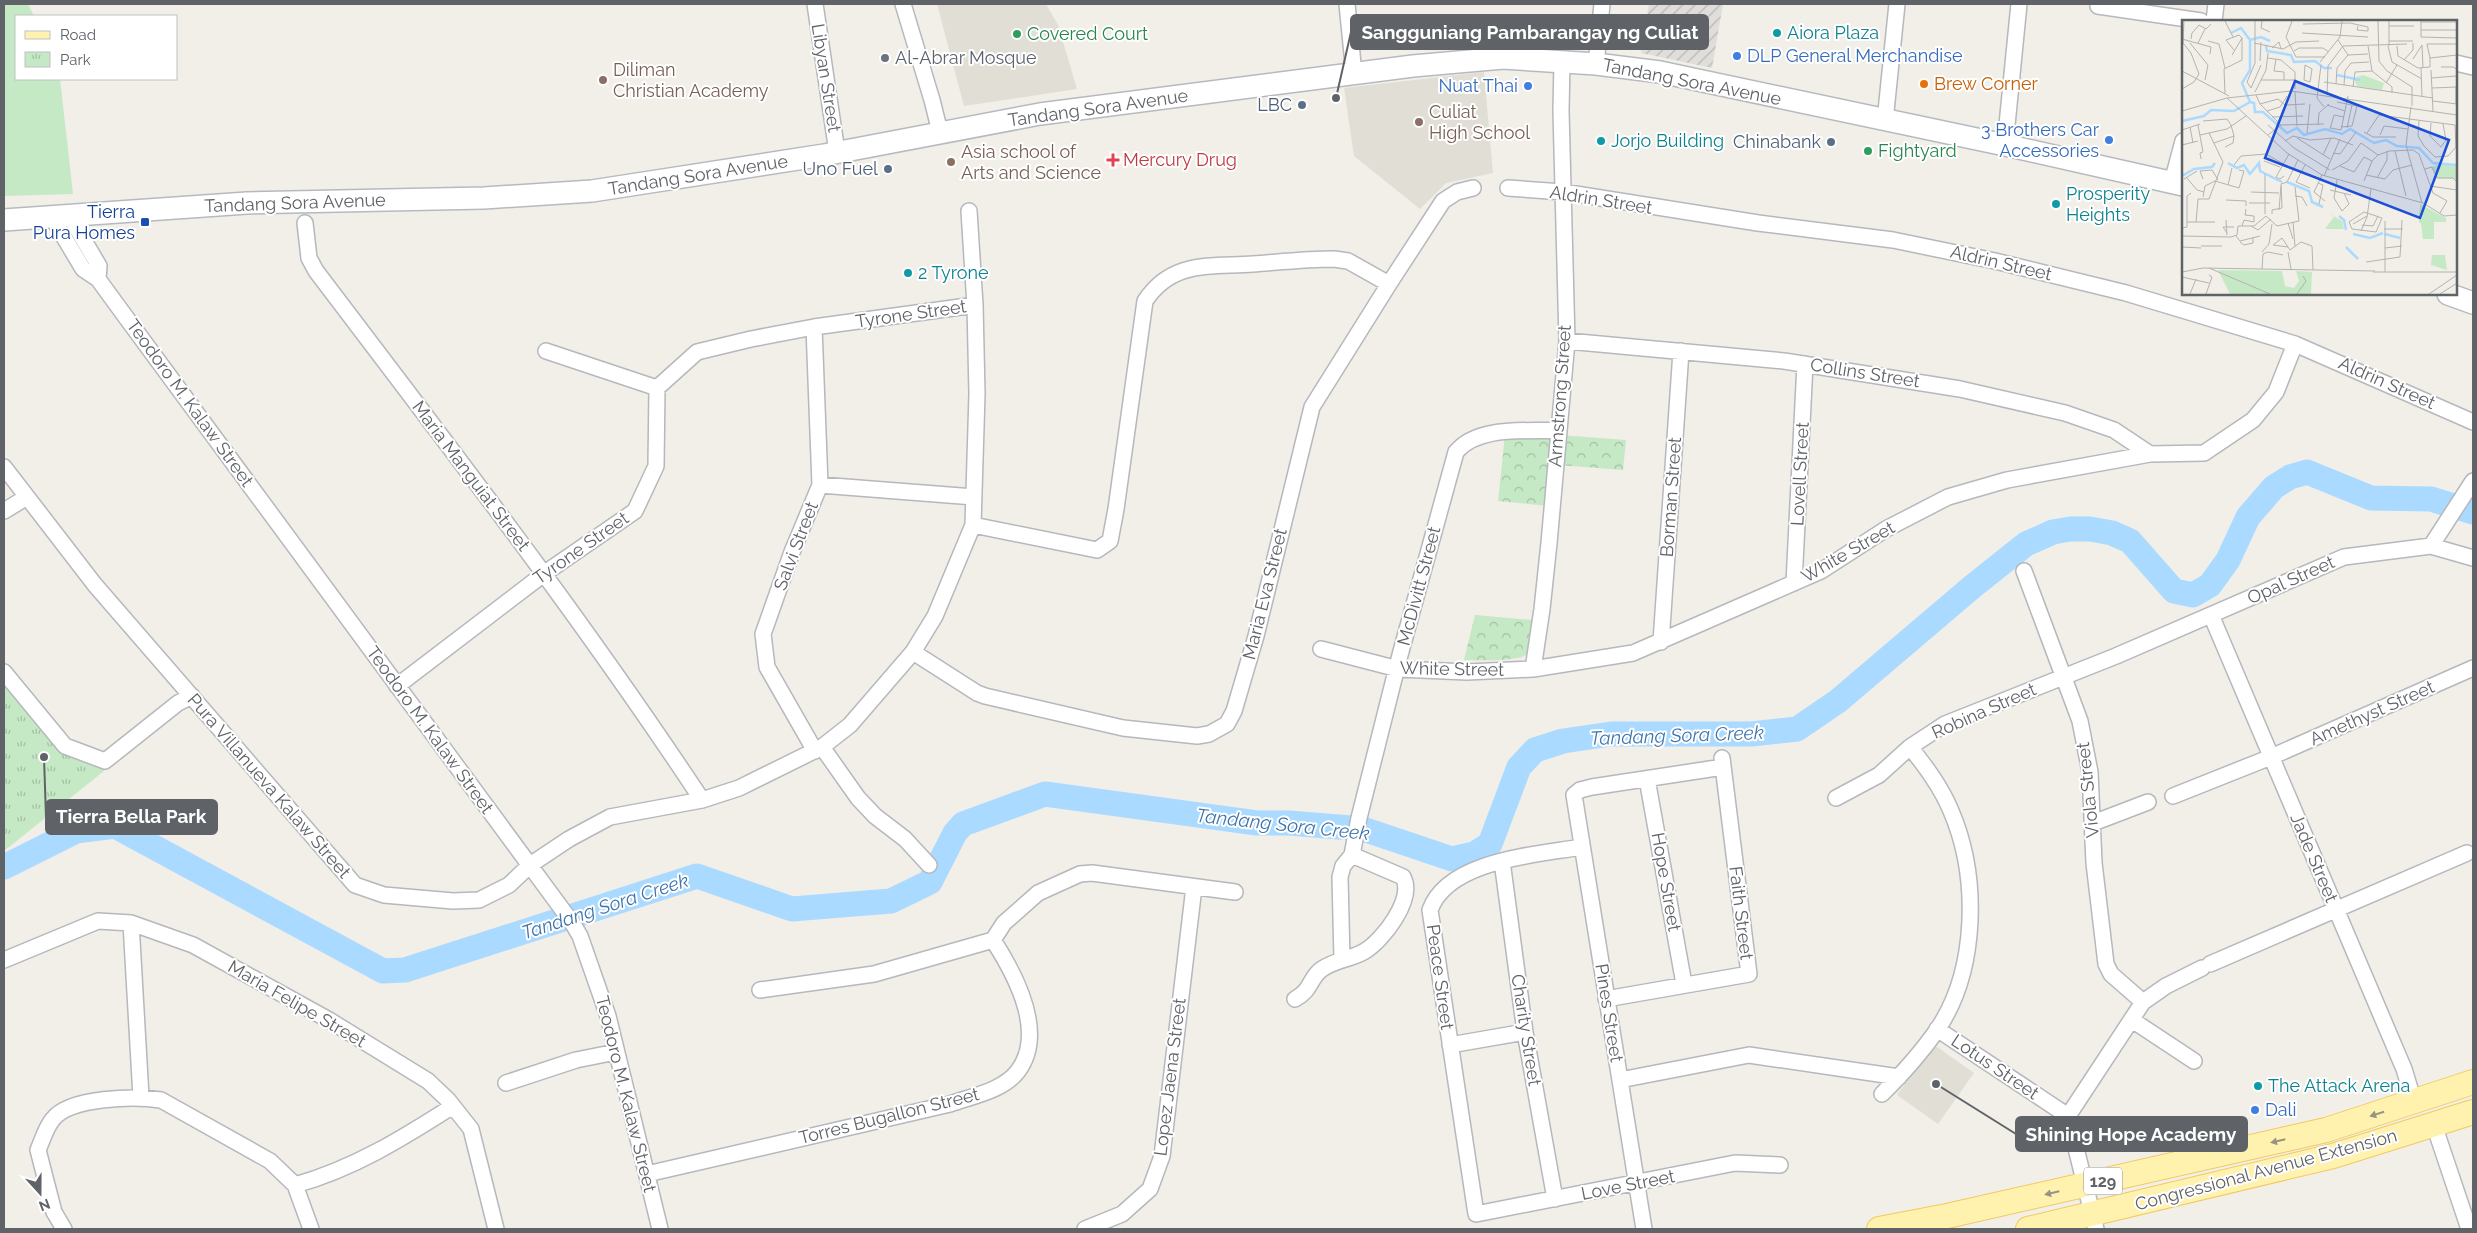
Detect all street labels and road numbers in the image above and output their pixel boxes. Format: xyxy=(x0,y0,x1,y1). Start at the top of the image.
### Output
street label: Libyan Street xyxy=(808,22,845,134)
street label: Tandang Sora Avenue xyxy=(1601,54,1784,109)
street label: Tandang Sora Avenue xyxy=(1007,84,1190,131)
street label: Tandang Sora Avenue xyxy=(607,150,790,199)
street label: Aldrin Street xyxy=(1548,181,1654,218)
street label: Tandang Sora Avenue xyxy=(204,189,386,216)
street label: Aldrin Street xyxy=(1948,241,2054,284)
street label: Tyrone Street xyxy=(854,295,968,332)
street label: Teodoro M. Kalaw Street xyxy=(123,315,258,490)
street label: Armstrong Street xyxy=(1544,324,1575,468)
street label: Aldrin Street xyxy=(2336,352,2439,413)
street label: Collins Street xyxy=(1809,353,1921,392)
street label: Maria Manguiat Street xyxy=(408,397,535,555)
street label: Lovell Street xyxy=(1786,421,1813,527)
street label: Borman Street xyxy=(1656,436,1685,558)
street label: Salvi Street xyxy=(769,498,822,593)
street label: Tyrone Street xyxy=(529,507,632,588)
street label: White Street xyxy=(1797,516,1898,587)
street label: McDivitt Street xyxy=(1393,524,1444,648)
street label: Maria Eva Street xyxy=(1238,526,1291,662)
street label: Opal Street xyxy=(2244,551,2338,608)
street label: Teodoro M. Kalaw Street xyxy=(363,642,498,817)
street label: White Street xyxy=(1400,657,1504,680)
street label: Amethyst Street xyxy=(2306,676,2437,749)
street label: Robina Street xyxy=(1928,678,2039,743)
street label: Pura Villanueva Kalaw Street xyxy=(184,689,355,882)
street label: Viola Street xyxy=(2072,741,2103,839)
street label: Jade Street xyxy=(2286,810,2343,905)
street label: Hope Street xyxy=(1647,831,1686,933)
street label: Faith Street xyxy=(1725,865,1758,961)
street label: Peace Street xyxy=(1423,923,1458,1031)
street label: Maria Felipe Street xyxy=(225,956,370,1052)
street label: Pines Street xyxy=(1591,962,1628,1064)
street label: Charity Street xyxy=(1507,973,1546,1087)
street label: Teodoro M. Kalaw Street xyxy=(592,993,661,1194)
street label: Lopez Jaena Street xyxy=(1149,997,1190,1157)
street label: Lotus Street xyxy=(1948,1030,2043,1103)
street label: Torres Bugallon Street xyxy=(797,1083,981,1148)
street label: Congressional Avenue Extension xyxy=(2132,1124,2399,1215)
street label: Love Street xyxy=(1579,1165,1677,1204)
road number: 129 xyxy=(2084,1168,2122,1194)

